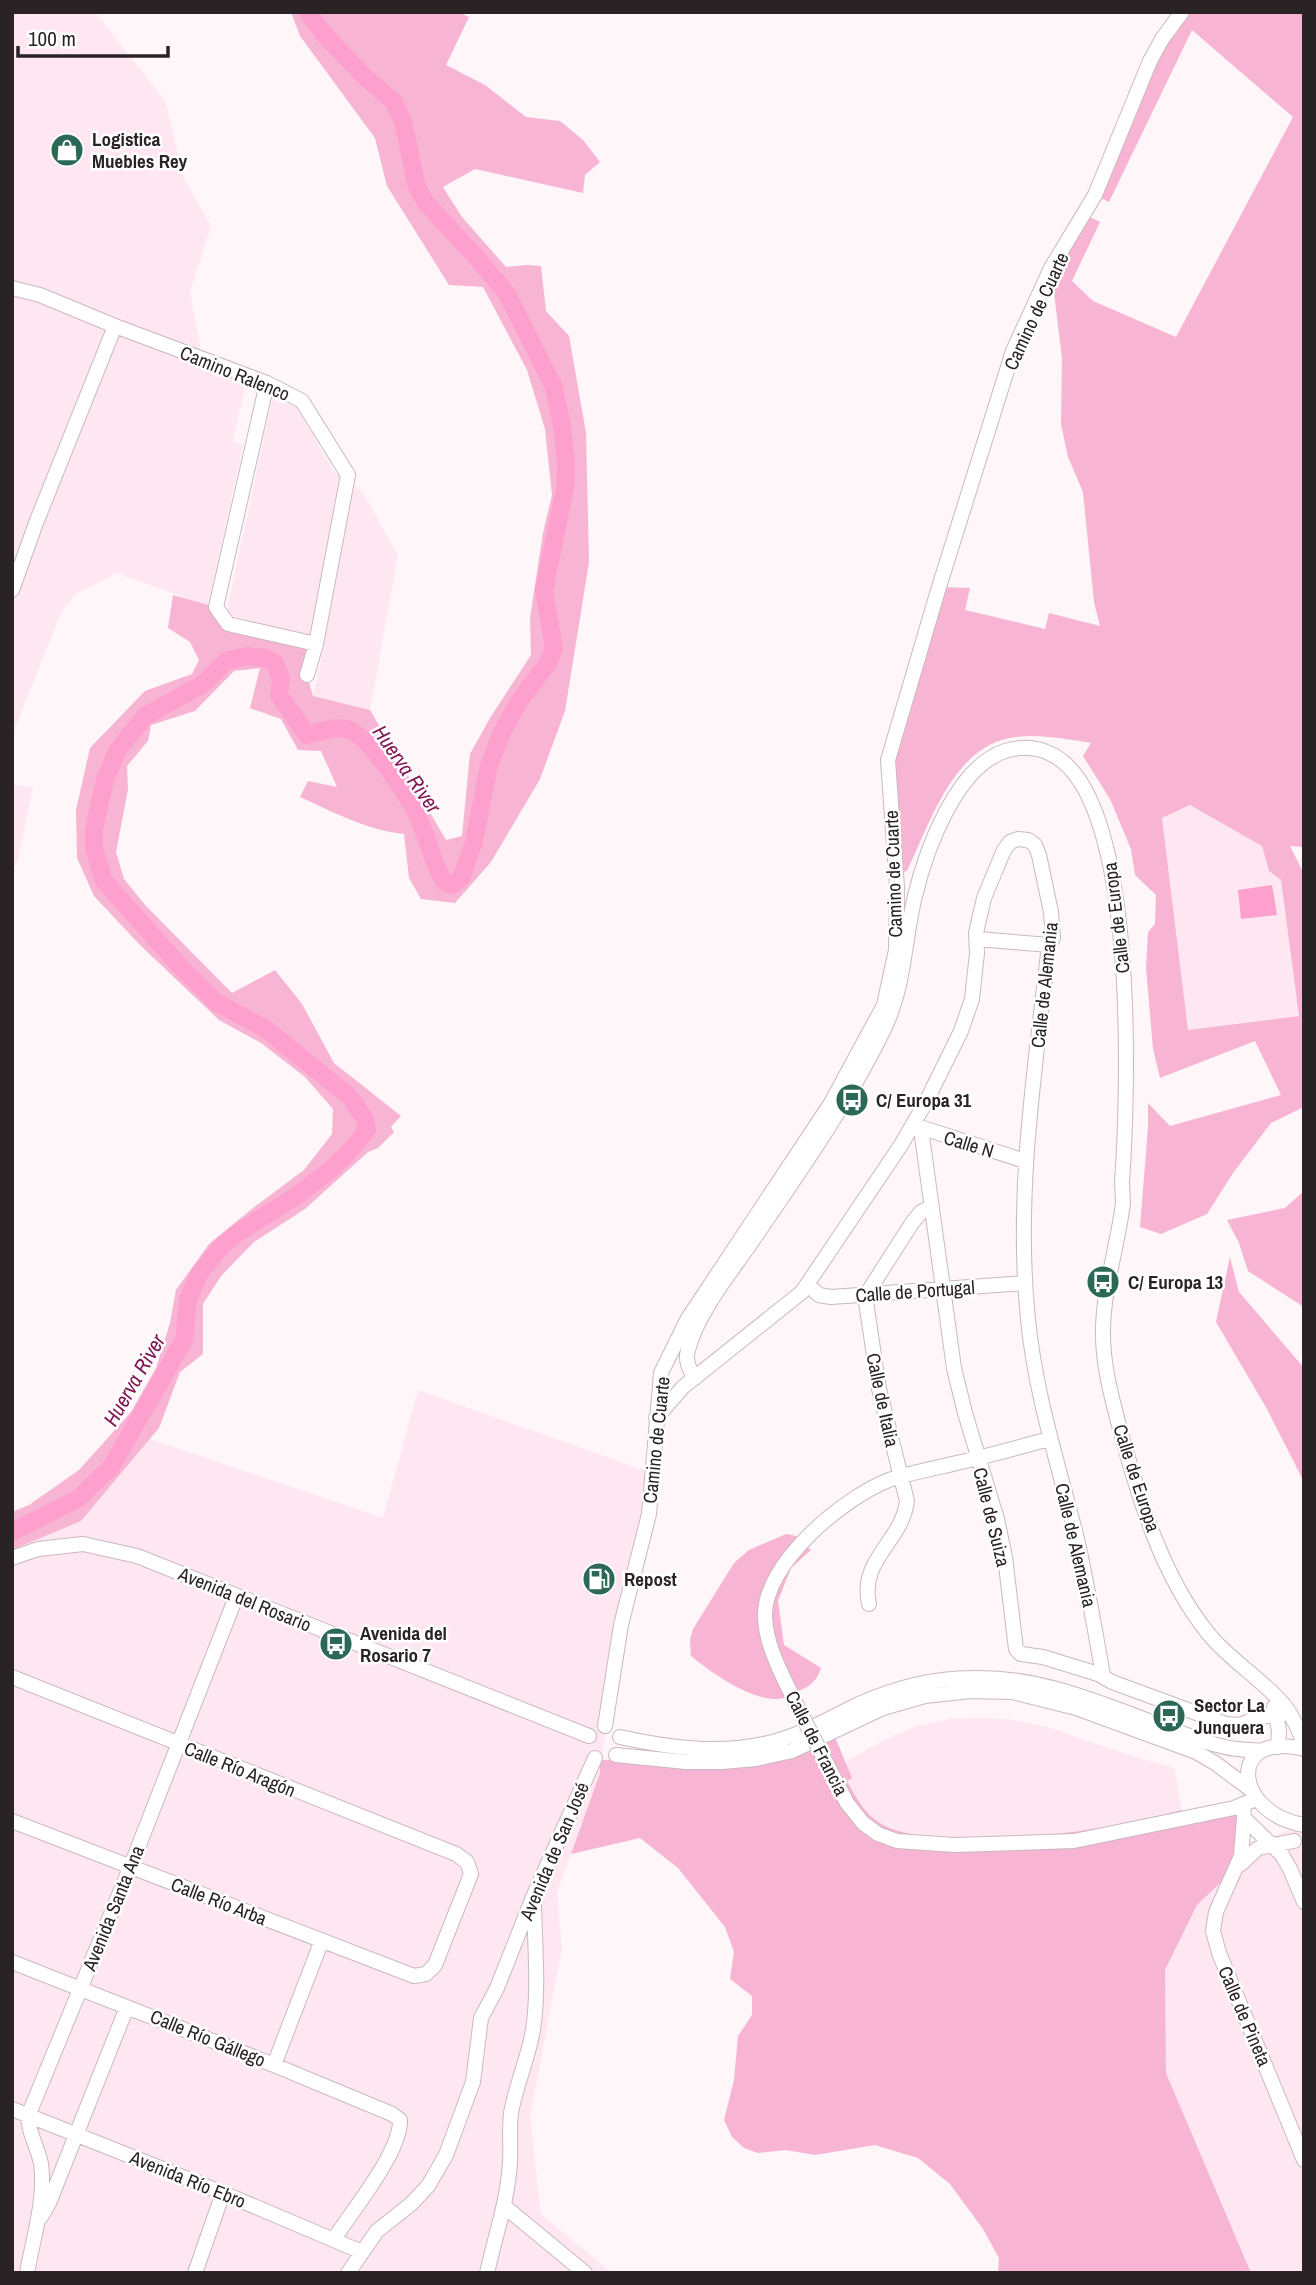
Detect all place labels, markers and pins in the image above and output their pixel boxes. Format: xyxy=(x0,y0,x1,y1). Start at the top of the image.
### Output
place label: Logistica Muebles Rey xyxy=(92,126,188,174)
shop icon: Logistica Muebles Rey xyxy=(48,131,86,169)
bus stop icon: C/ Europa 31 xyxy=(833,1081,871,1119)
place label: C/ Europa 31 xyxy=(876,1087,972,1113)
bus stop icon: C/ Europa 13 xyxy=(1084,1263,1122,1301)
place label: C/ Europa 13 xyxy=(1128,1269,1224,1295)
fuel station icon: Repost xyxy=(580,1560,618,1598)
place label: Repost xyxy=(624,1566,677,1592)
place label: Avenida del Rosario 7 xyxy=(360,1620,447,1668)
bus stop icon: Avenida del Rosario 7 xyxy=(317,1625,355,1663)
place label: Sector La Junquera xyxy=(1194,1692,1265,1740)
bus stop icon: Sector La Junquera xyxy=(1150,1697,1188,1735)

